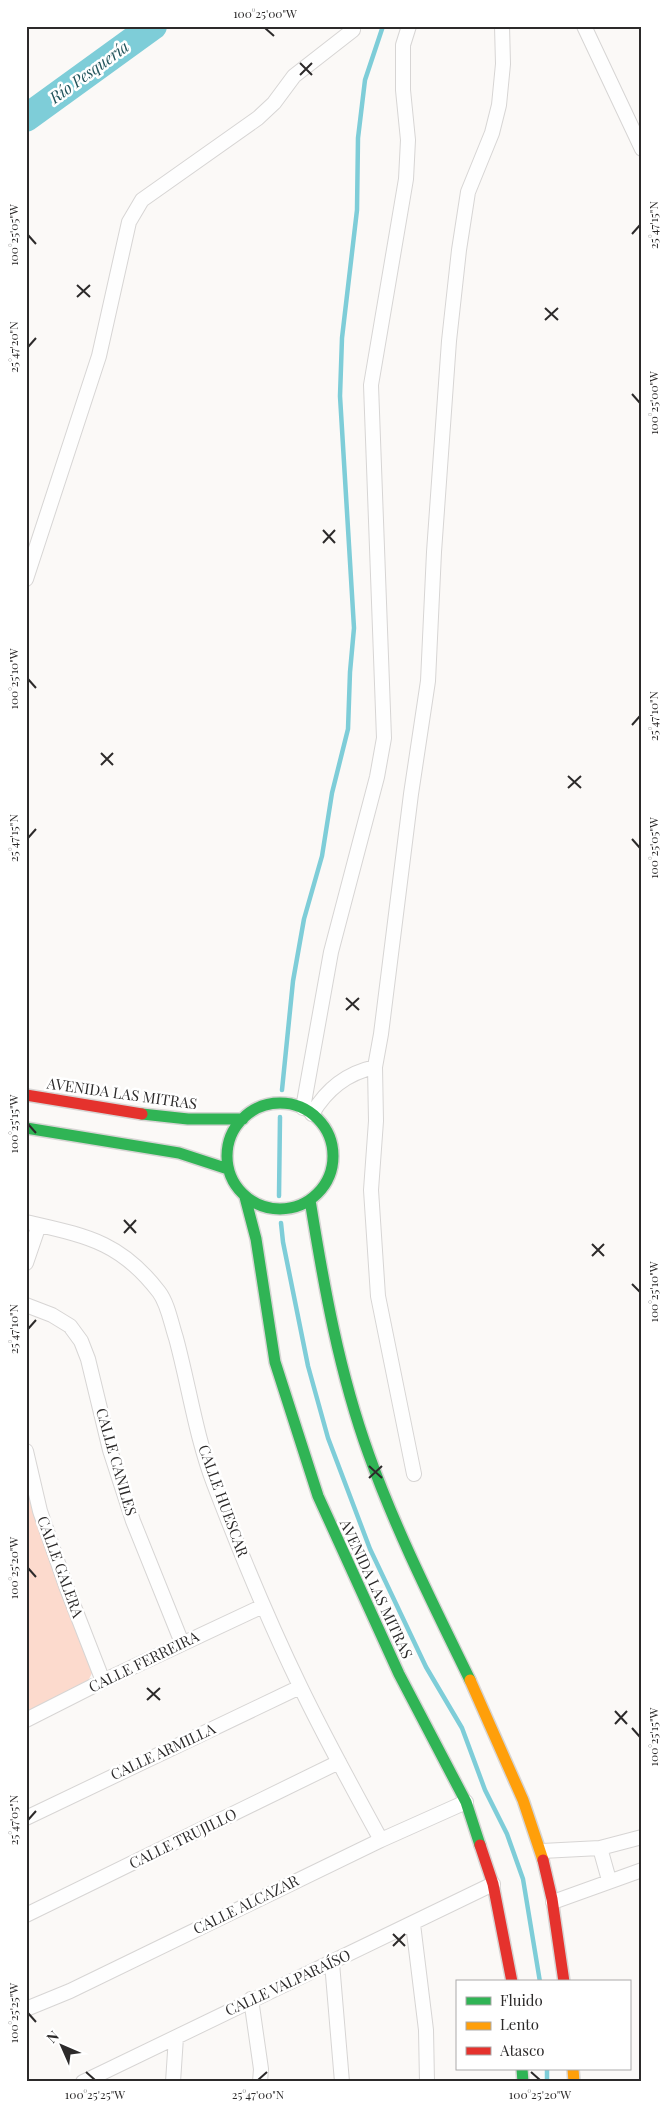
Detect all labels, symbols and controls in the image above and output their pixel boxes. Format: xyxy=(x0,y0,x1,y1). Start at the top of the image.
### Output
text: 100°25'00"W xyxy=(233,5,297,21)
water label: Río Pesquería xyxy=(44,36,133,108)
text: 25°47'15"N xyxy=(645,201,661,249)
text: 100°25'05"W xyxy=(5,204,21,266)
text: 25°47'20"N xyxy=(5,321,21,373)
text: 100°25'00"W xyxy=(645,371,661,435)
text: 100°25'10"W xyxy=(5,648,21,710)
text: 25°47'10"N xyxy=(645,691,661,741)
text: 25°47'15"N xyxy=(5,814,21,862)
text: 100°25'05"W xyxy=(645,817,661,879)
street label: AVENIDA LAS MITRAS xyxy=(45,1072,199,1113)
text: 100°25'15"W xyxy=(5,1094,21,1153)
text: 100°25'10"W xyxy=(645,1261,661,1323)
text: 25°47'10"N xyxy=(5,1304,21,1354)
street label: CALLE CANILES xyxy=(92,1406,142,1518)
street label: CALLE HUESCAR xyxy=(194,1442,254,1560)
street label: CALLE GALERA xyxy=(33,1513,89,1621)
street label: AVENIDA LAS MITRAS xyxy=(335,1515,418,1661)
text: 100°25'20"W xyxy=(5,1537,21,1599)
street label: CALLE FERREIRA xyxy=(85,1625,203,1696)
text: 100°25'15"W xyxy=(645,1707,661,1766)
street label: CALLE ARMILLA xyxy=(107,1718,219,1784)
text: 25°47'05"N xyxy=(5,1794,21,1845)
street label: CALLE TRUJILLO xyxy=(125,1803,240,1873)
street label: CALLE ALCAZAR xyxy=(189,1870,302,1938)
street label: CALLE VALPARAÍSO xyxy=(222,1944,354,2020)
legend xyxy=(456,1980,630,2070)
text: 100°25'25"W xyxy=(5,1983,21,2043)
text: Fluido xyxy=(500,1990,543,2010)
text: Lento xyxy=(500,2014,539,2034)
north arrow xyxy=(38,2020,88,2070)
text: N xyxy=(42,2026,63,2047)
text: Atasco xyxy=(499,2040,544,2060)
text: 100°25'25"W xyxy=(65,2086,125,2102)
text: 25°47'00"N xyxy=(232,2086,285,2102)
text: 100°25'20"W xyxy=(509,2086,571,2102)

